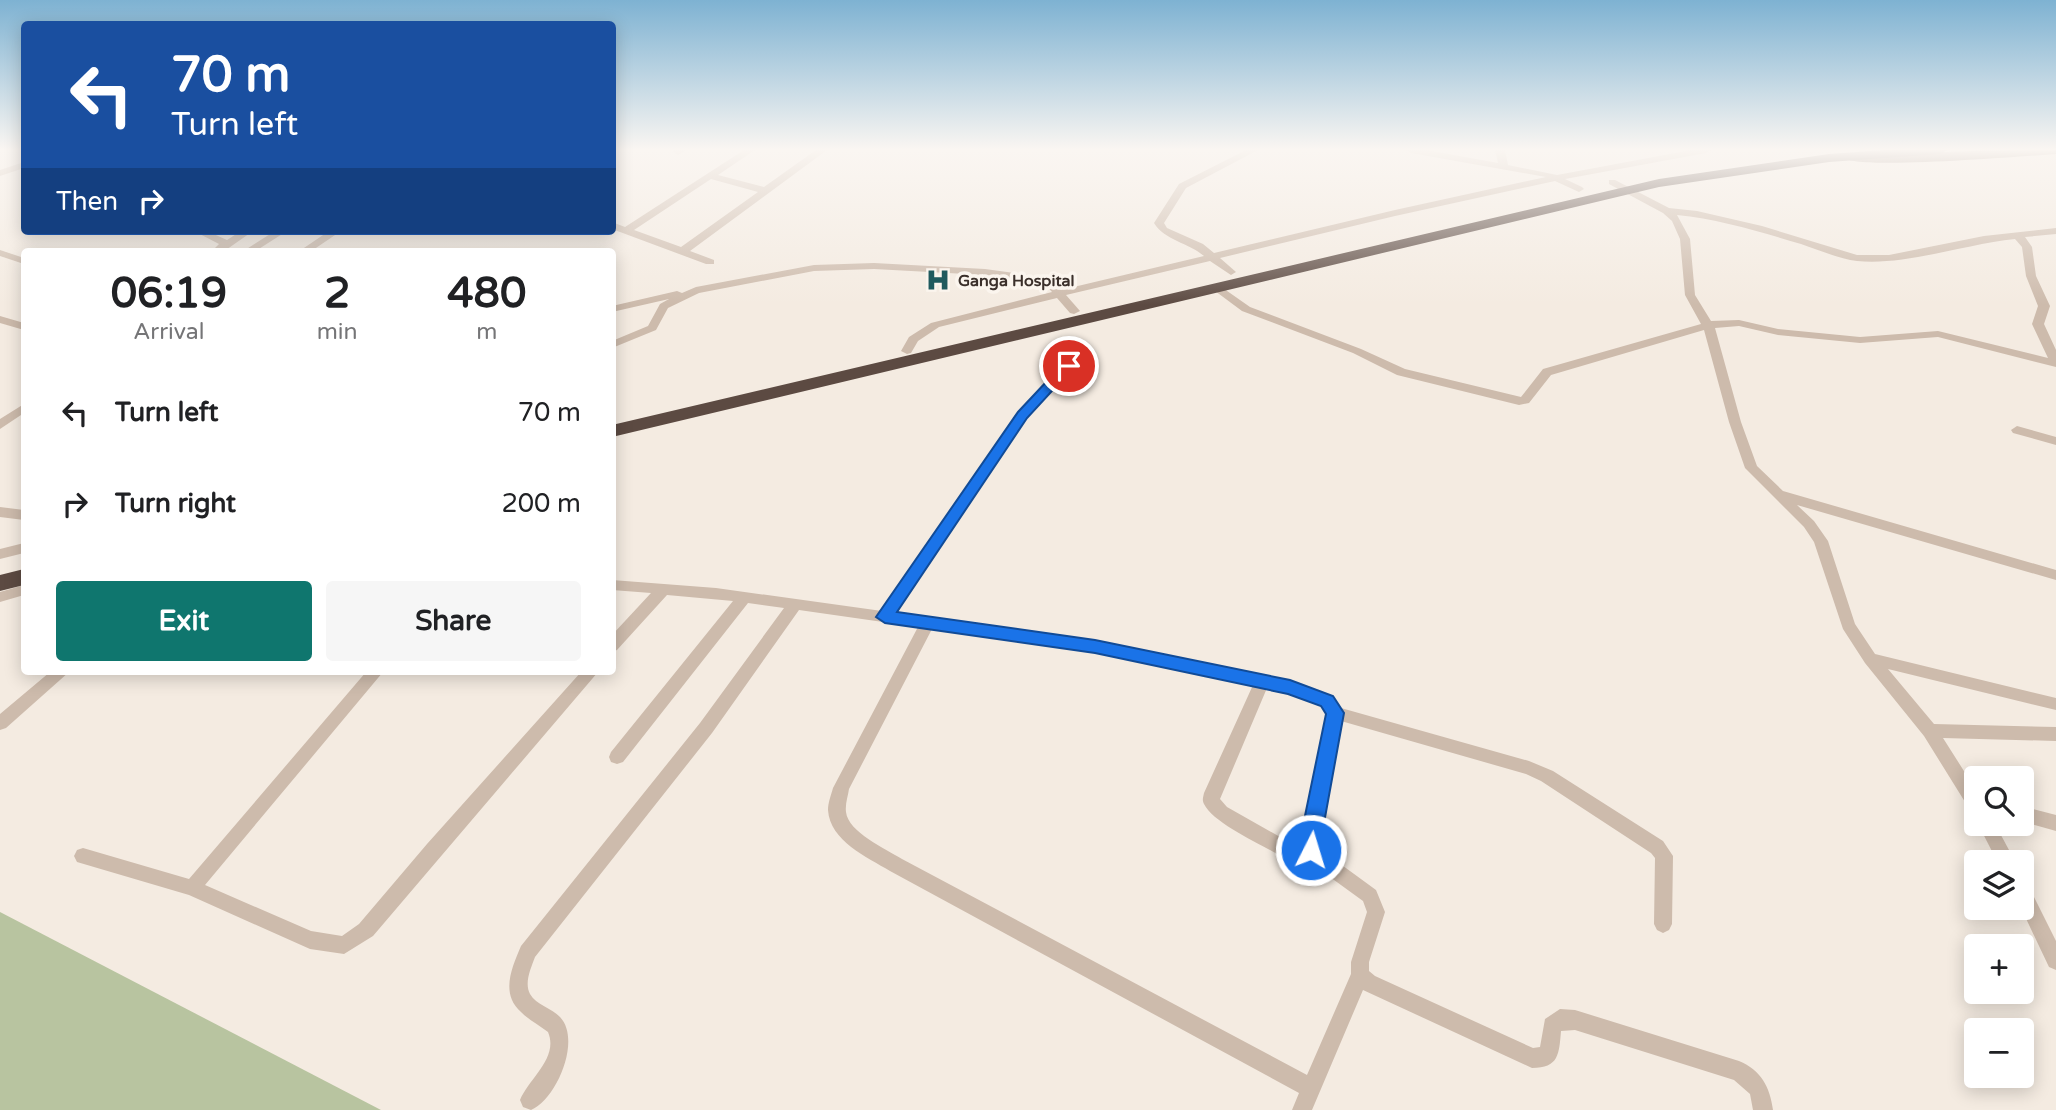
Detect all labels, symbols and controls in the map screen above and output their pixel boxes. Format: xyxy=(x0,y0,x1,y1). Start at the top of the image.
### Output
text: 70 m xyxy=(171,46,290,105)
icon: left xyxy=(56,49,147,140)
text: Turn left xyxy=(171,106,298,144)
icon: right xyxy=(132,182,170,220)
text: Then xyxy=(56,186,118,217)
hospital icon: Ganga Hospital xyxy=(924,266,952,294)
text: 06:19 xyxy=(111,268,227,319)
text: 2 xyxy=(324,268,350,319)
text: 480 xyxy=(447,268,526,319)
place label: Ganga Hospital xyxy=(958,271,1075,291)
text: Arrival xyxy=(133,318,204,346)
text: min xyxy=(317,318,358,346)
text: m xyxy=(476,318,497,346)
pin xyxy=(1039,336,1099,396)
icon: arrive xyxy=(1050,347,1088,385)
icon: left xyxy=(56,394,94,432)
text: Turn left xyxy=(115,397,218,428)
text: 70 m xyxy=(518,397,581,428)
icon: right xyxy=(56,485,94,523)
text: Turn right xyxy=(115,488,236,519)
text: 200 m xyxy=(501,488,581,519)
button: Exit xyxy=(56,581,312,661)
button: Share xyxy=(326,581,581,661)
map controls xyxy=(1964,766,2034,1088)
button: search xyxy=(1964,766,2034,836)
position arrow xyxy=(1274,813,1348,887)
button: layers xyxy=(1964,850,2034,920)
button: + xyxy=(1964,934,2034,1004)
button: − xyxy=(1964,1018,2034,1088)

